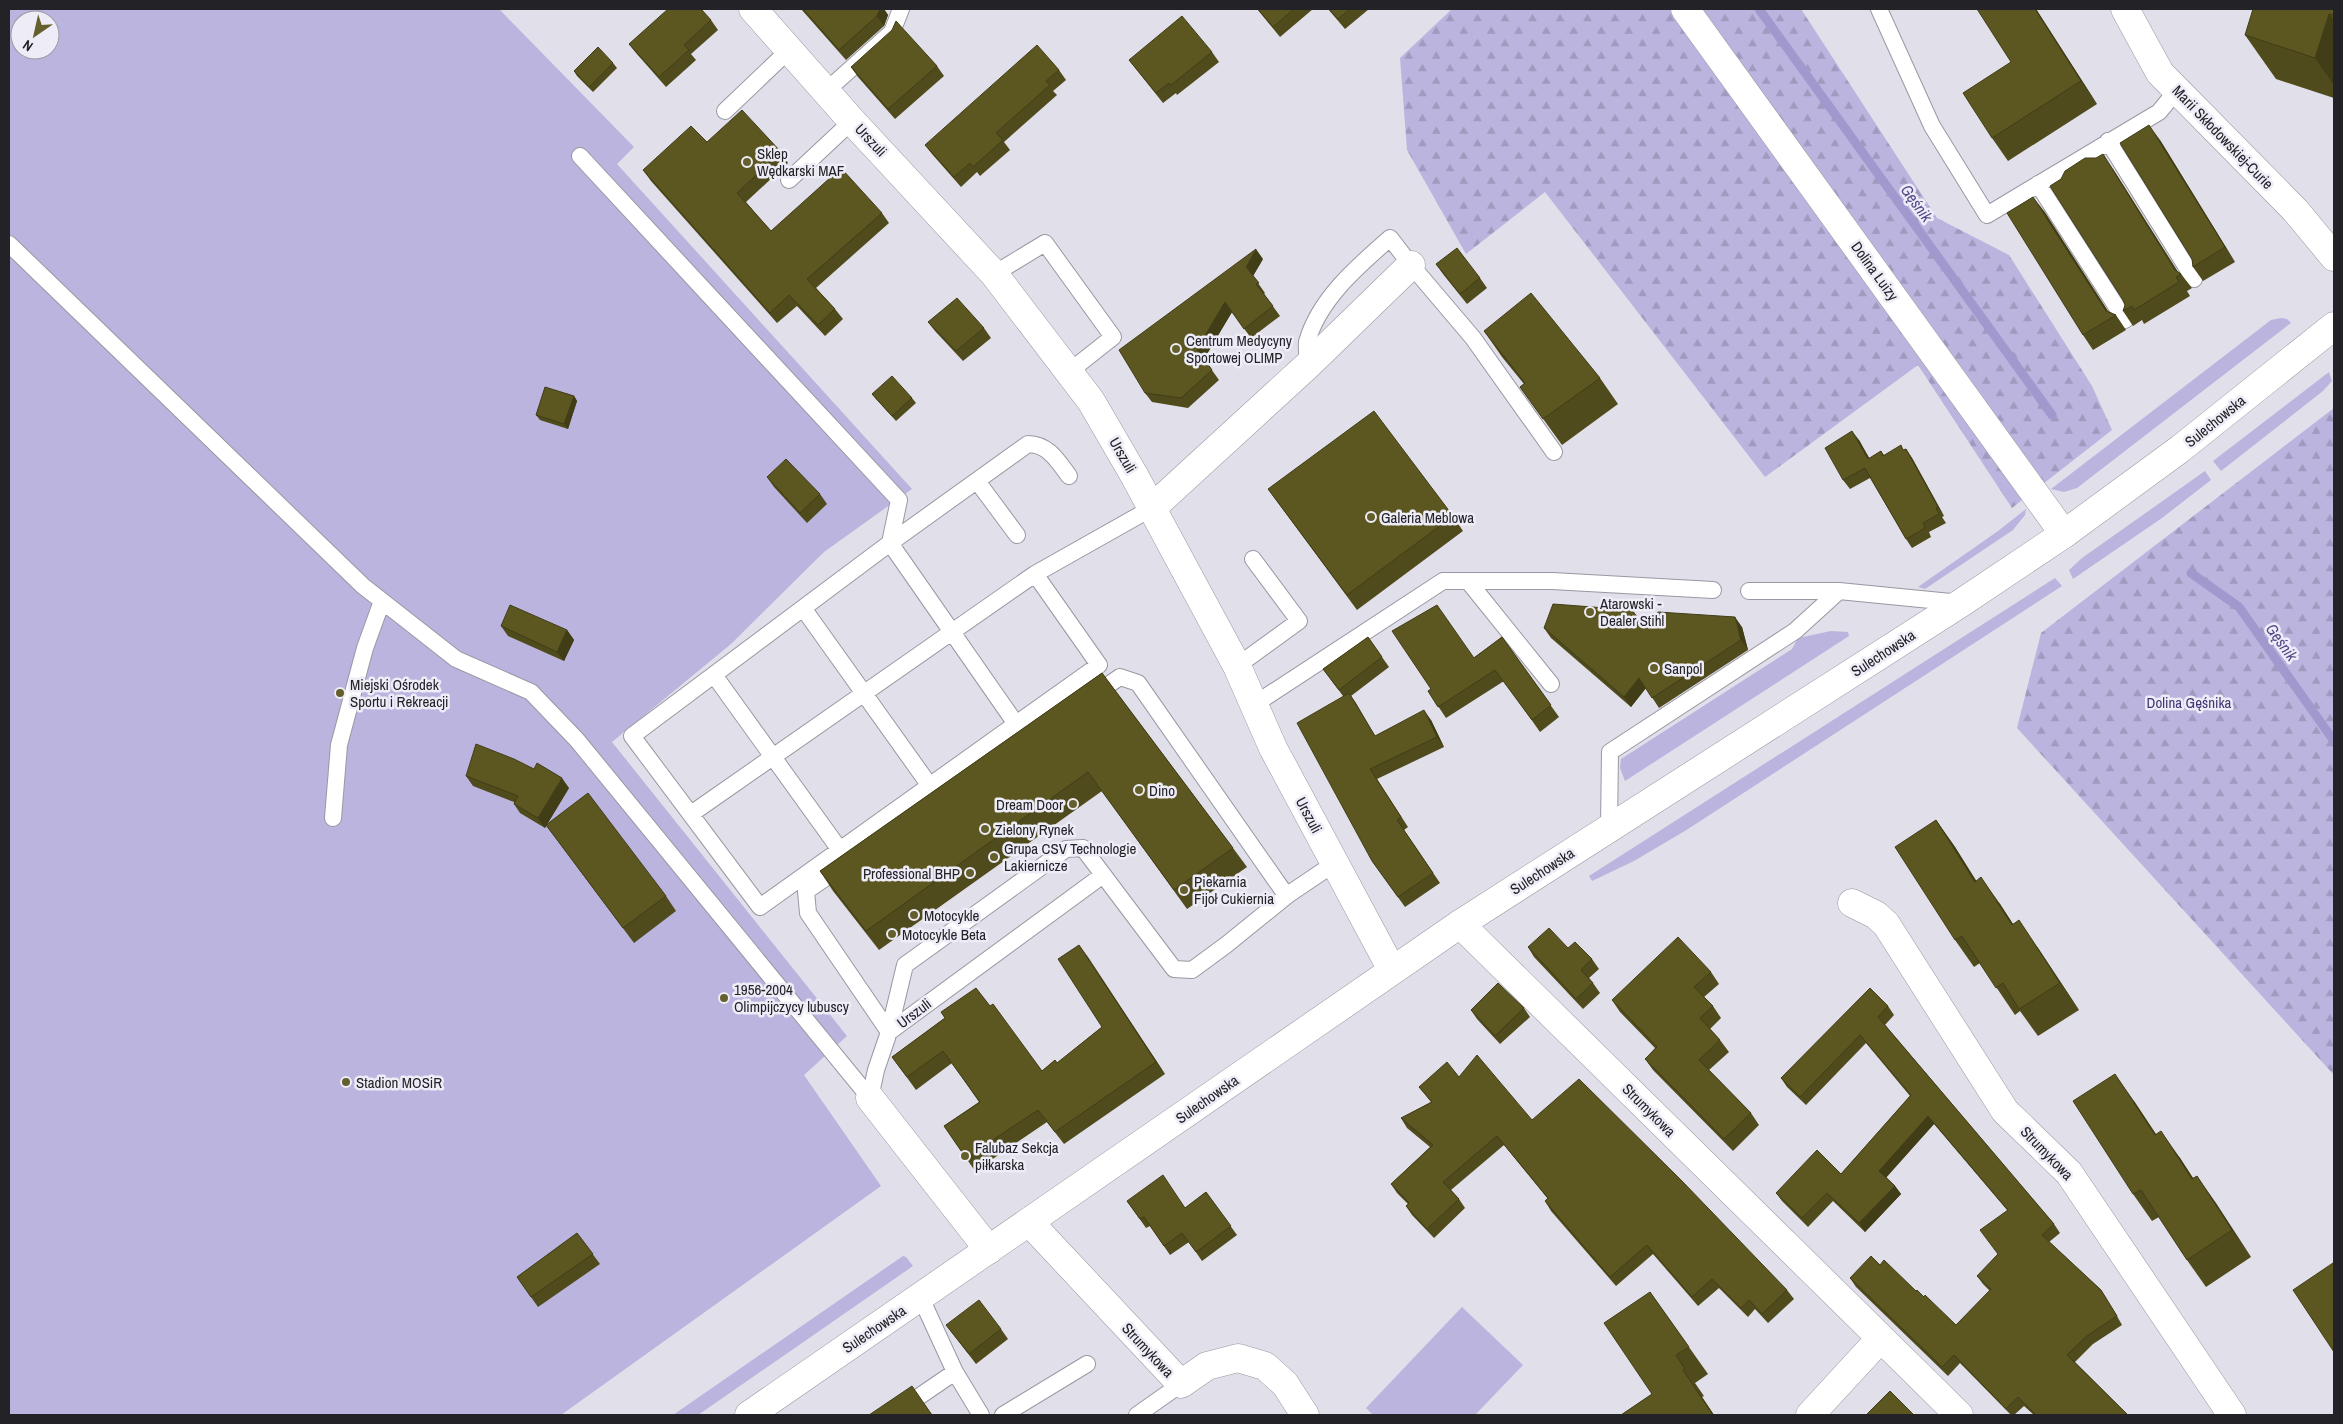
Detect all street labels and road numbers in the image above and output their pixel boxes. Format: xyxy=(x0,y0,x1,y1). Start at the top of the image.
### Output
street label: Marii Skłodowskiej-Curie xyxy=(2168,80,2278,194)
street label: Urszuli xyxy=(850,119,892,161)
street label: Dolina Luizy xyxy=(1846,237,1904,306)
street label: Sulechowska xyxy=(2180,390,2250,452)
street label: Urszuli xyxy=(1104,433,1142,477)
street label: Sulechowska xyxy=(1847,624,1919,682)
street label: Urszuli xyxy=(1291,793,1327,837)
street label: Sulechowska xyxy=(1506,842,1578,900)
street label: Urszuli xyxy=(892,993,936,1033)
street label: Sulechowska xyxy=(1171,1070,1243,1128)
street label: Strumykowa xyxy=(1618,1079,1680,1141)
street label: Strumykowa xyxy=(2016,1121,2078,1185)
street label: Sulechowska xyxy=(838,1300,910,1358)
street label: Strumykowa xyxy=(1117,1318,1179,1382)

